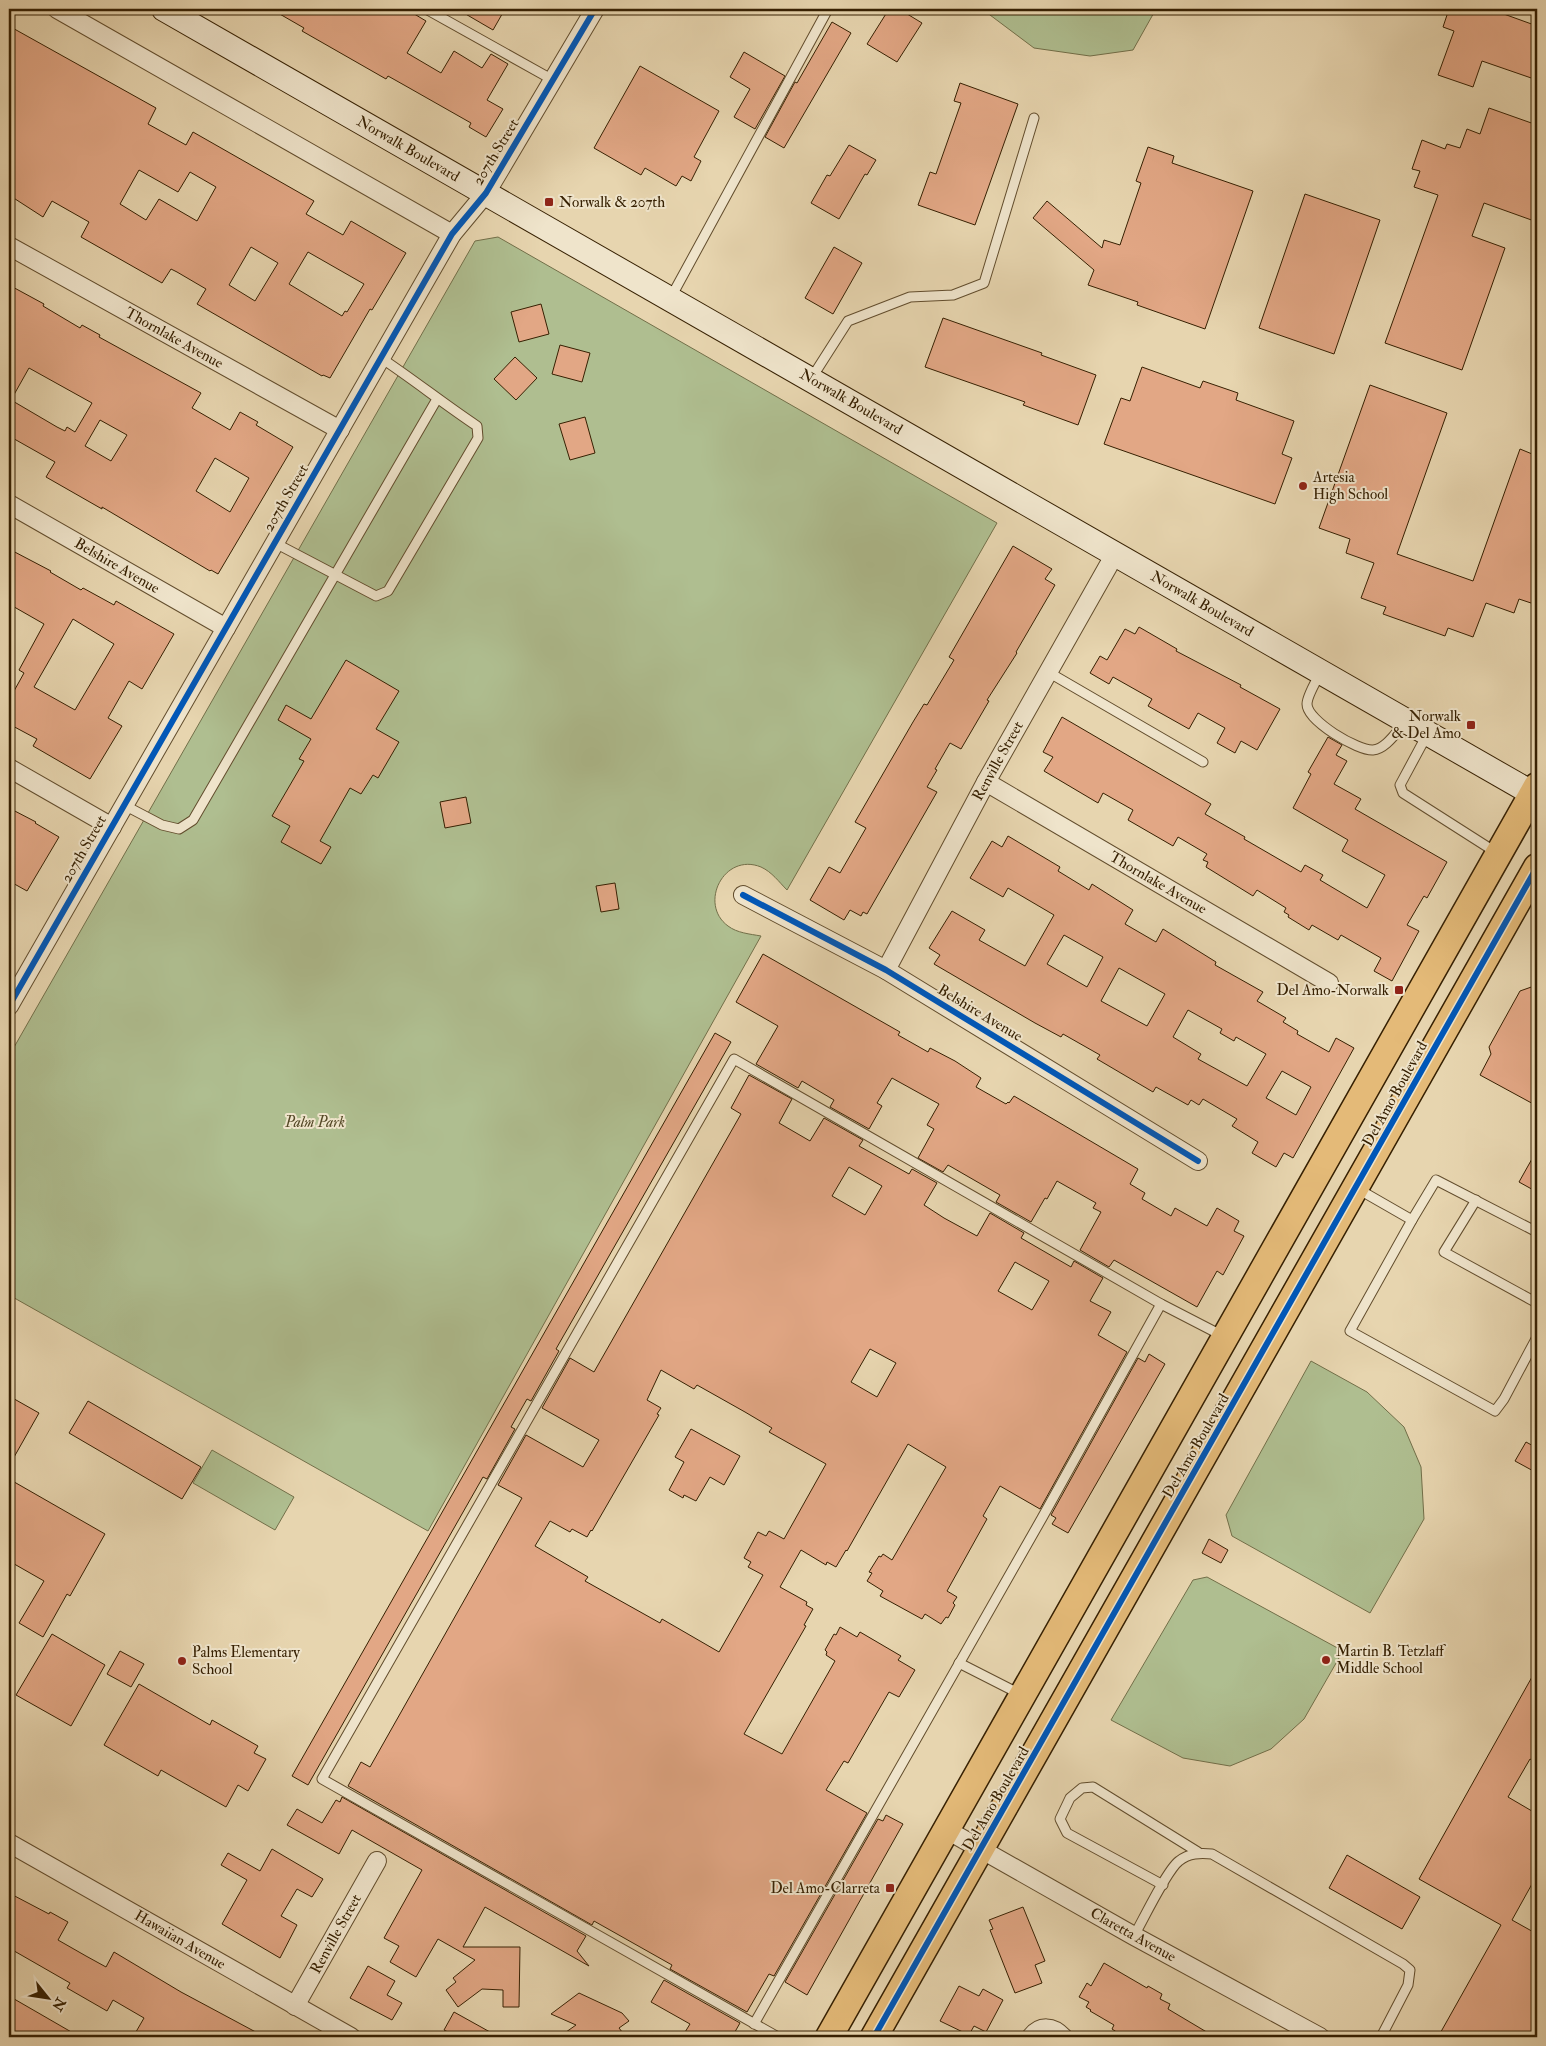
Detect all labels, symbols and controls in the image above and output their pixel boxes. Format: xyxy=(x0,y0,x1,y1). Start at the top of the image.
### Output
street label: Norwalk Boulevard xyxy=(353,112,463,186)
street label: 207th Street xyxy=(469,115,523,189)
place label: Norwalk & 207th xyxy=(559,193,665,212)
marker: Norwalk & 207th xyxy=(543,196,555,208)
street label: Thornlake Avenue xyxy=(122,303,226,373)
street label: Norwalk Boulevard xyxy=(796,365,906,439)
street label: 207th Street xyxy=(259,461,313,535)
place label: Artesia High School xyxy=(1312,468,1388,504)
marker: Artesia High School xyxy=(1297,480,1309,492)
street label: Belshire Avenue xyxy=(71,534,163,598)
street label: Norwalk Boulevard xyxy=(1147,567,1257,641)
place label: Norwalk & Del Amo xyxy=(1391,707,1461,743)
street label: Renville Street xyxy=(968,718,1028,804)
marker: Norwalk & Del Amo xyxy=(1465,719,1477,731)
street label: 207th Street xyxy=(57,812,111,886)
street label: Thornlake Avenue xyxy=(1106,847,1210,919)
street label: Belshire Avenue xyxy=(934,980,1026,1046)
place label: Del Amo-Norwalk xyxy=(1277,981,1389,1000)
marker: Del Amo-Norwalk xyxy=(1393,984,1405,996)
street label: Del Amo Boulevard xyxy=(1358,1038,1432,1150)
park label: Palm Park xyxy=(284,1113,345,1132)
street label: Del Amo Boulevard xyxy=(1158,1390,1234,1502)
place label: Martin B. Tetzlaff Middle School xyxy=(1336,1642,1446,1678)
place label: Palms Elementary School xyxy=(192,1643,300,1679)
marker: Martin B. Tetzlaff Middle School xyxy=(1320,1654,1332,1666)
marker: Palms Elementary School xyxy=(176,1655,188,1667)
street label: Del Amo Boulevard xyxy=(958,1743,1034,1855)
place label: Del Amo-Clarreta xyxy=(770,1879,881,1898)
marker: Del Amo-Clarreta xyxy=(884,1882,896,1894)
street label: Renville Street xyxy=(306,1891,366,1977)
street label: Claretta Avenue xyxy=(1087,1904,1179,1966)
street label: Hawaiian Avenue xyxy=(131,1906,229,1974)
north arrow xyxy=(22,1974,72,2024)
text: N xyxy=(48,1994,70,2014)

